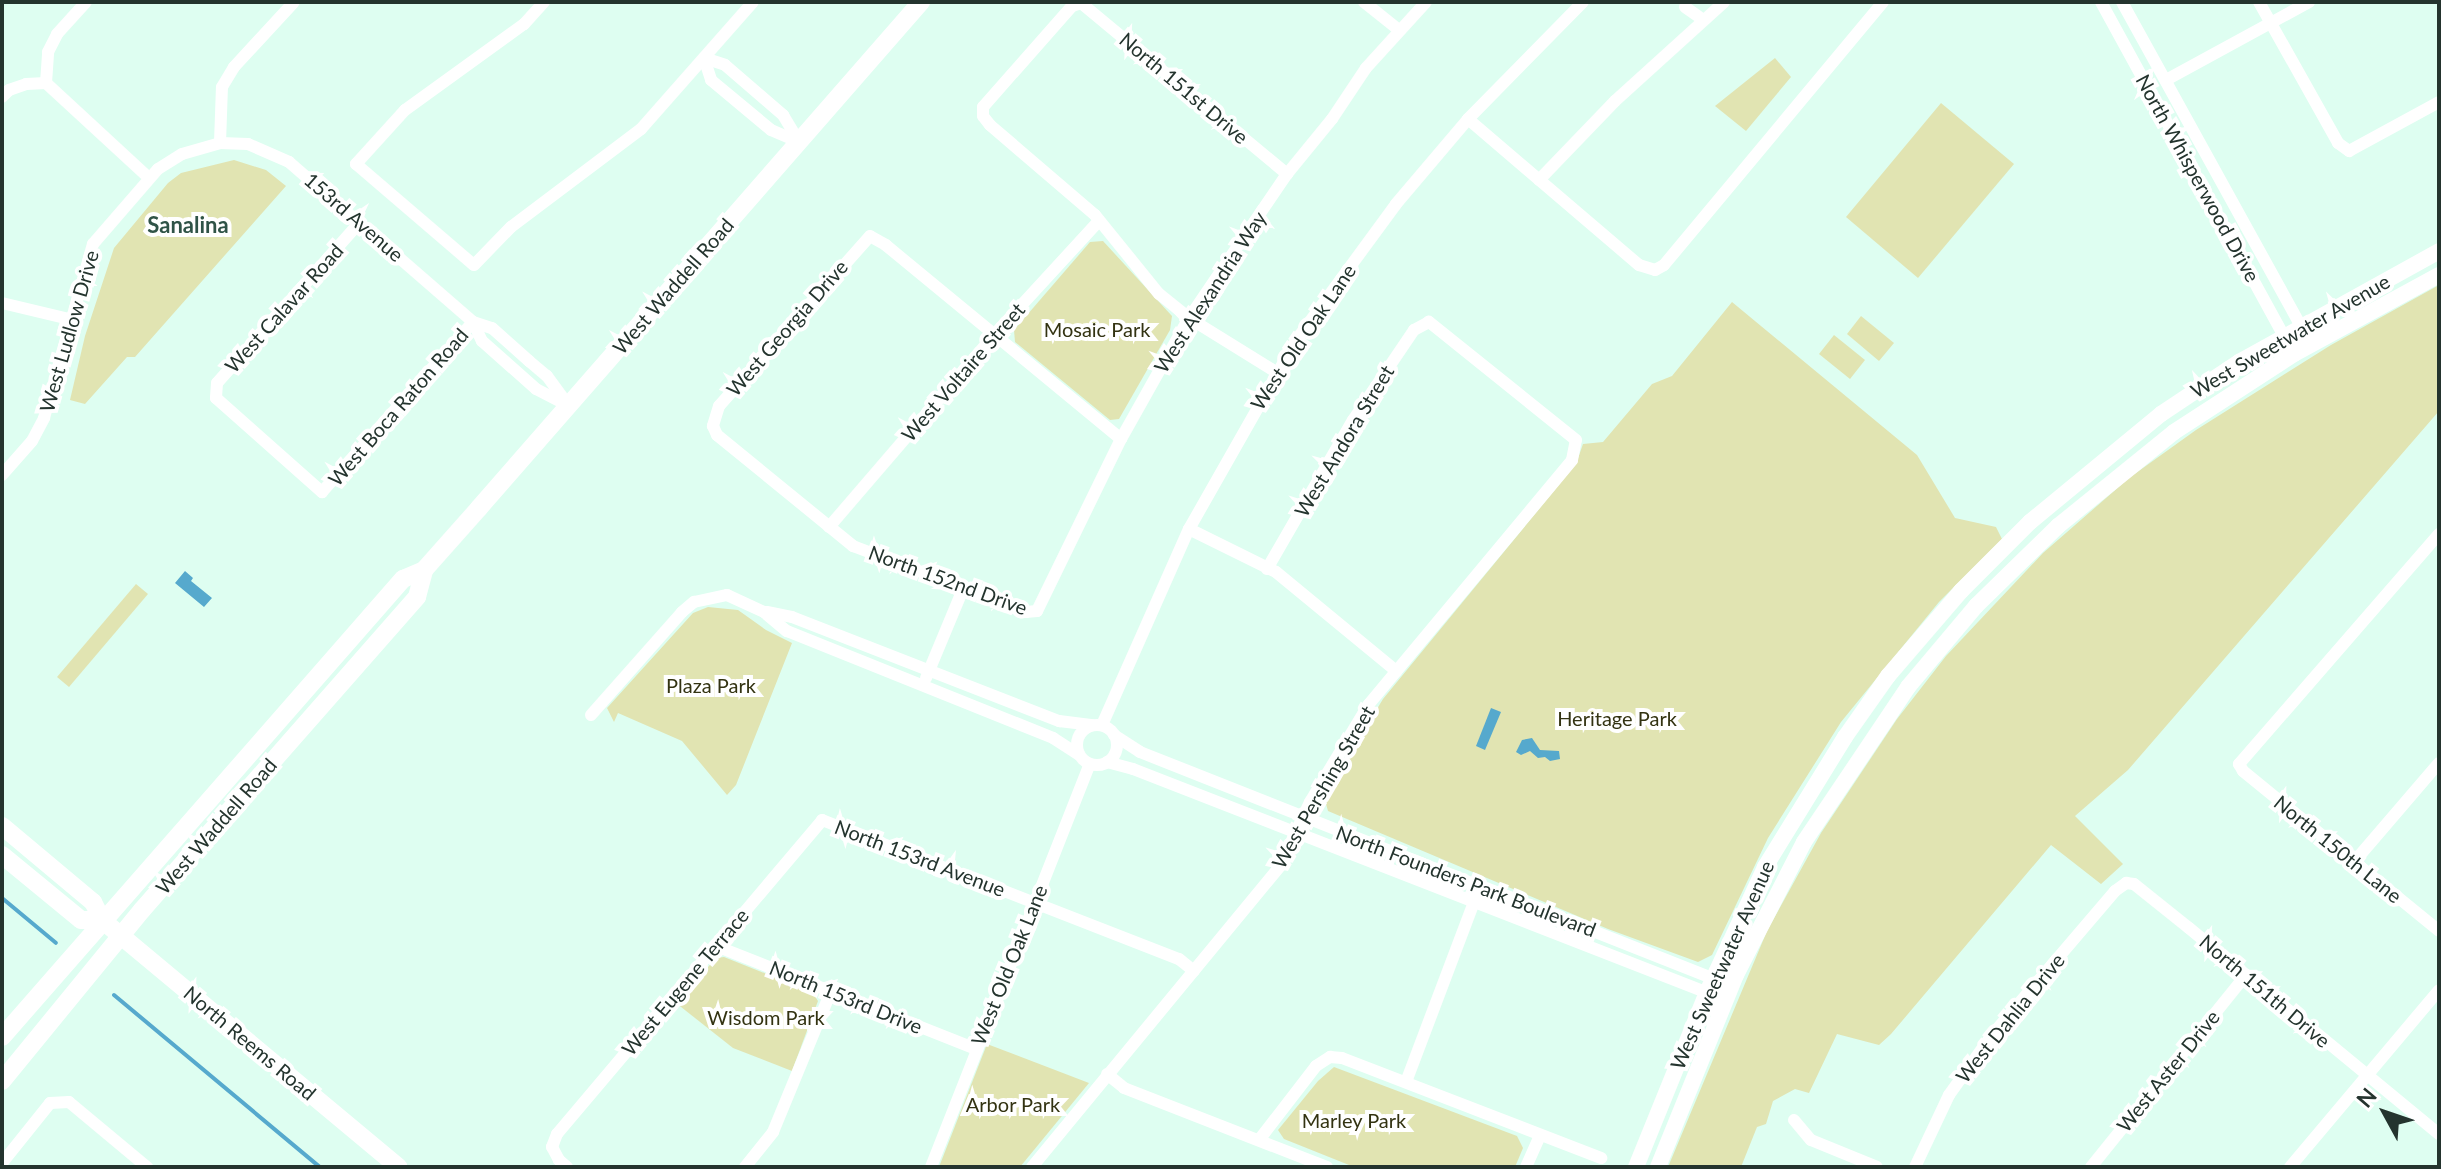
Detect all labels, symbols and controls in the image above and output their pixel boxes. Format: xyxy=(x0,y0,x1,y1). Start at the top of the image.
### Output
street label: North 151st Drive xyxy=(1115,27,1253,149)
street label: North Whisperwood Drive xyxy=(2131,70,2265,286)
street label: 153rd Avenue xyxy=(299,167,409,267)
street label: West Alexandria Way xyxy=(1149,206,1271,378)
district label: Sanalina xyxy=(147,212,229,238)
street label: West Waddell Road xyxy=(607,213,739,359)
street label: West Calavar Road xyxy=(220,238,348,378)
street label: West Ludlow Drive xyxy=(34,247,104,415)
street label: West Georgia Drive xyxy=(721,255,853,401)
street label: West Old Oak Lane xyxy=(1245,259,1361,415)
street label: West Sweetwater Avenue xyxy=(2186,269,2394,403)
street label: West Voltaire Street xyxy=(896,298,1030,446)
park label: Mosaic Park xyxy=(1044,317,1150,341)
street label: West Boca Raton Road xyxy=(323,323,473,491)
street label: West Andora Street xyxy=(1289,361,1399,521)
street label: North 152nd Drive xyxy=(865,540,1031,620)
park label: Plaza Park xyxy=(666,673,756,697)
street label: West Pershing Street xyxy=(1267,701,1379,873)
park label: Heritage Park xyxy=(1557,706,1677,730)
street label: West Waddell Road xyxy=(150,753,282,899)
street label: North 150th Lane xyxy=(2269,790,2407,908)
street label: North 153rd Avenue xyxy=(831,814,1009,902)
street label: North Founders Park Boulevard xyxy=(1333,820,1599,942)
street label: West Sweetwater Avenue xyxy=(1665,856,1779,1074)
street label: West Old Oak Lane xyxy=(966,881,1052,1049)
street label: West Eugene Terrace xyxy=(616,903,754,1061)
street label: North 151th Drive xyxy=(2195,929,2335,1053)
street label: West Dahlia Drive xyxy=(1951,949,2069,1087)
street label: North 153rd Drive xyxy=(766,955,926,1039)
street label: North Reems Road xyxy=(179,981,321,1105)
park label: Wisdom Park xyxy=(707,1005,825,1029)
street label: West Aster Drive xyxy=(2111,1005,2225,1137)
north arrow xyxy=(2345,1073,2425,1153)
text: N xyxy=(2350,1082,2382,1112)
park label: Arbor Park xyxy=(966,1092,1060,1116)
park label: Marley Park xyxy=(1301,1108,1407,1132)

